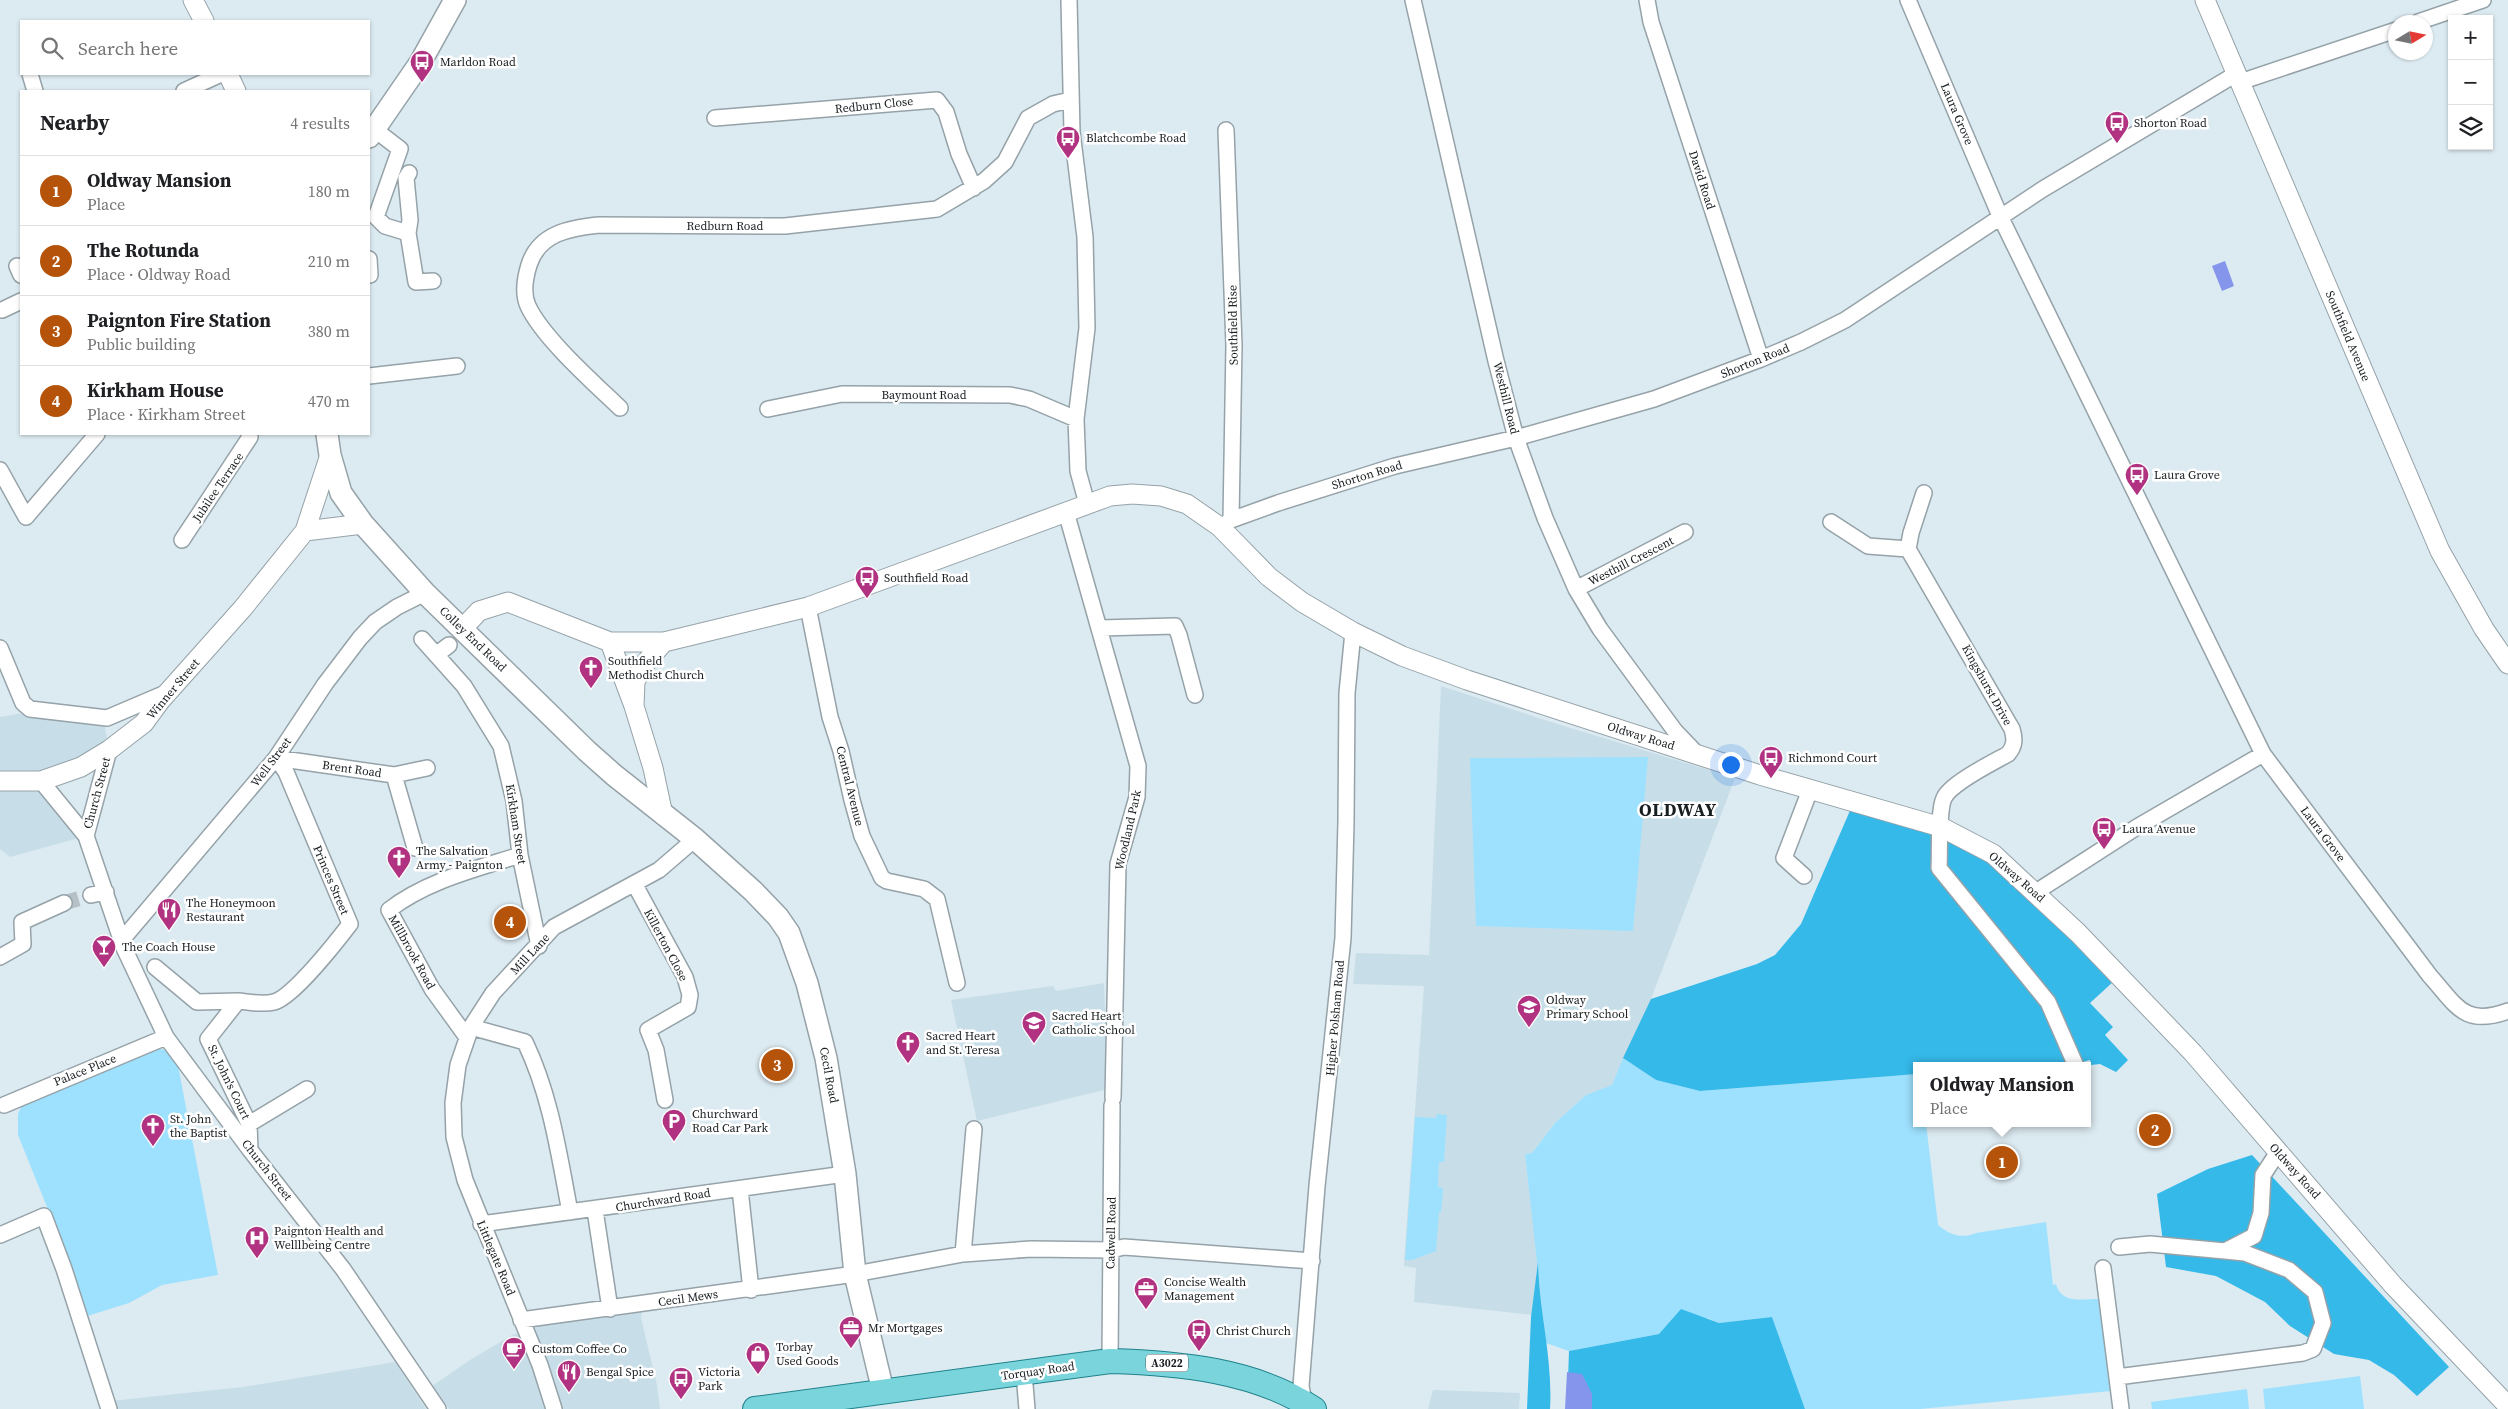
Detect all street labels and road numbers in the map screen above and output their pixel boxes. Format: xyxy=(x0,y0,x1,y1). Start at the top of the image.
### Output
street label: Laura Grove xyxy=(1937,81,1977,147)
street label: Redburn Close xyxy=(834,93,914,117)
street label: David Road xyxy=(1685,149,1719,212)
street label: Redburn Road xyxy=(687,218,764,234)
street label: Southfield Rise xyxy=(1224,285,1242,365)
street label: Southfield Avenue xyxy=(2322,288,2374,384)
street label: Shorton Road xyxy=(1718,340,1792,382)
street label: Westhill Road xyxy=(1489,360,1523,436)
street label: Baymount Road xyxy=(881,387,967,403)
street label: Jubilee Terrace xyxy=(188,449,247,526)
street label: Shorton Road xyxy=(1330,457,1404,493)
street label: Westhill Crescent xyxy=(1586,533,1676,589)
street label: Colley End Road xyxy=(436,603,510,675)
street label: Kingshurst Drive xyxy=(1958,642,2016,728)
street label: Winner Street xyxy=(143,655,203,723)
street label: Oldway Road xyxy=(1605,718,1677,754)
street label: Well Street xyxy=(247,734,295,790)
street label: Central Avenue xyxy=(832,744,868,828)
street label: Church Street xyxy=(80,755,114,831)
street label: Brent Road xyxy=(321,757,383,781)
street label: Kirkham Street xyxy=(502,783,530,865)
street label: Woodland Park xyxy=(1111,788,1145,872)
street label: Laura Grove xyxy=(2297,803,2349,865)
street label: Princes Street xyxy=(309,843,353,917)
street label: Oldway Road xyxy=(1985,848,2049,906)
street label: Killerton Close xyxy=(640,906,692,984)
street label: Millbrook Road xyxy=(385,912,439,992)
street label: Mill Lane xyxy=(507,930,553,978)
street label: Higher Polsham Road xyxy=(1322,959,1348,1077)
street label: St. John's Court xyxy=(204,1042,254,1122)
street label: Cecil Road xyxy=(816,1046,842,1105)
street label: Palace Place xyxy=(51,1050,119,1090)
street label: Church Street xyxy=(238,1136,296,1204)
street label: Oldway Road xyxy=(2266,1140,2324,1202)
street label: Churchward Road xyxy=(614,1185,712,1215)
street label: Cadwell Road xyxy=(1102,1196,1120,1269)
street label: Littlegate Road xyxy=(473,1218,519,1298)
street label: Cecil Mews xyxy=(657,1286,719,1310)
road number: A3022 xyxy=(1146,1355,1188,1372)
street label: Torquay Road xyxy=(1000,1358,1076,1384)

